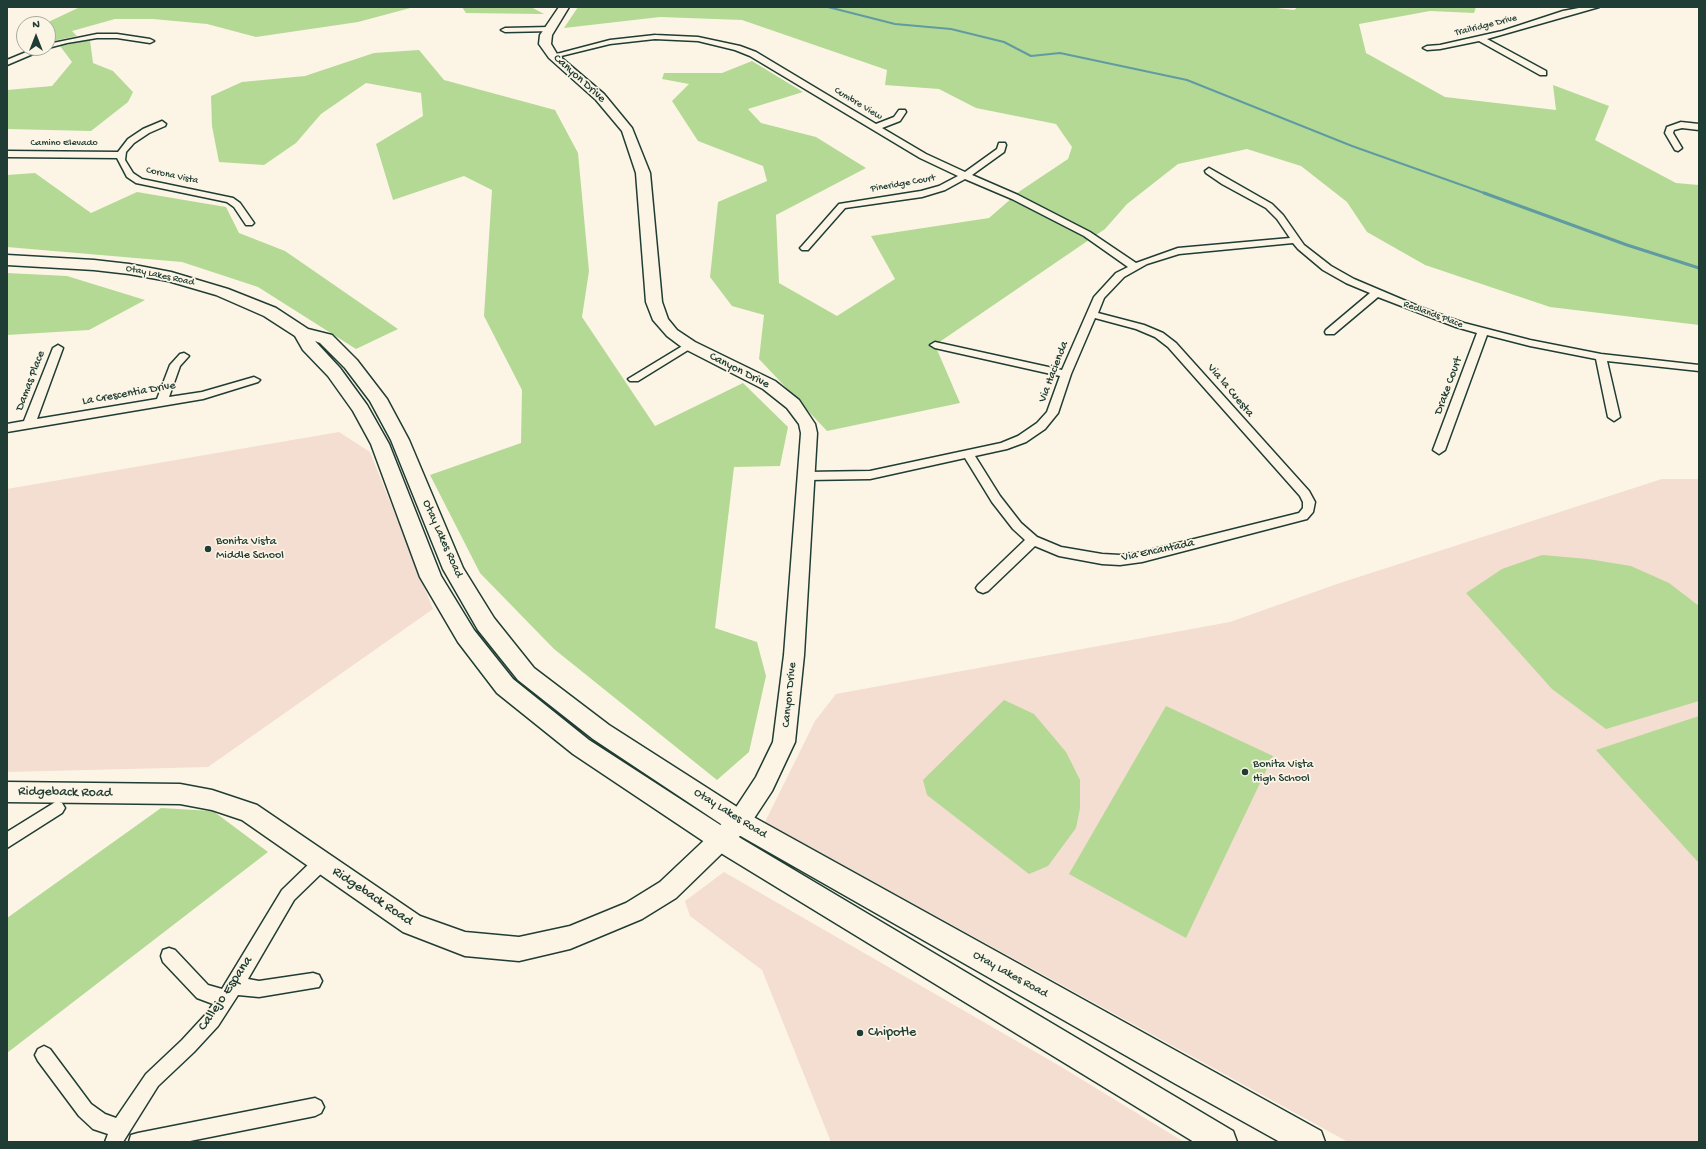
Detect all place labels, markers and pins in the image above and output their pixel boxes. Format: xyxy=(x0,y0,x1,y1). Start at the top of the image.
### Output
place label: Bonita Vista Middle School xyxy=(216,535,284,563)
marker: Bonita Vista Middle School xyxy=(203,544,213,554)
place label: Bonita Vista High School xyxy=(1253,758,1313,786)
marker: Bonita Vista High School xyxy=(1240,767,1250,777)
place label: Chipotle xyxy=(868,1025,916,1041)
marker: Chipotle xyxy=(855,1028,865,1038)

